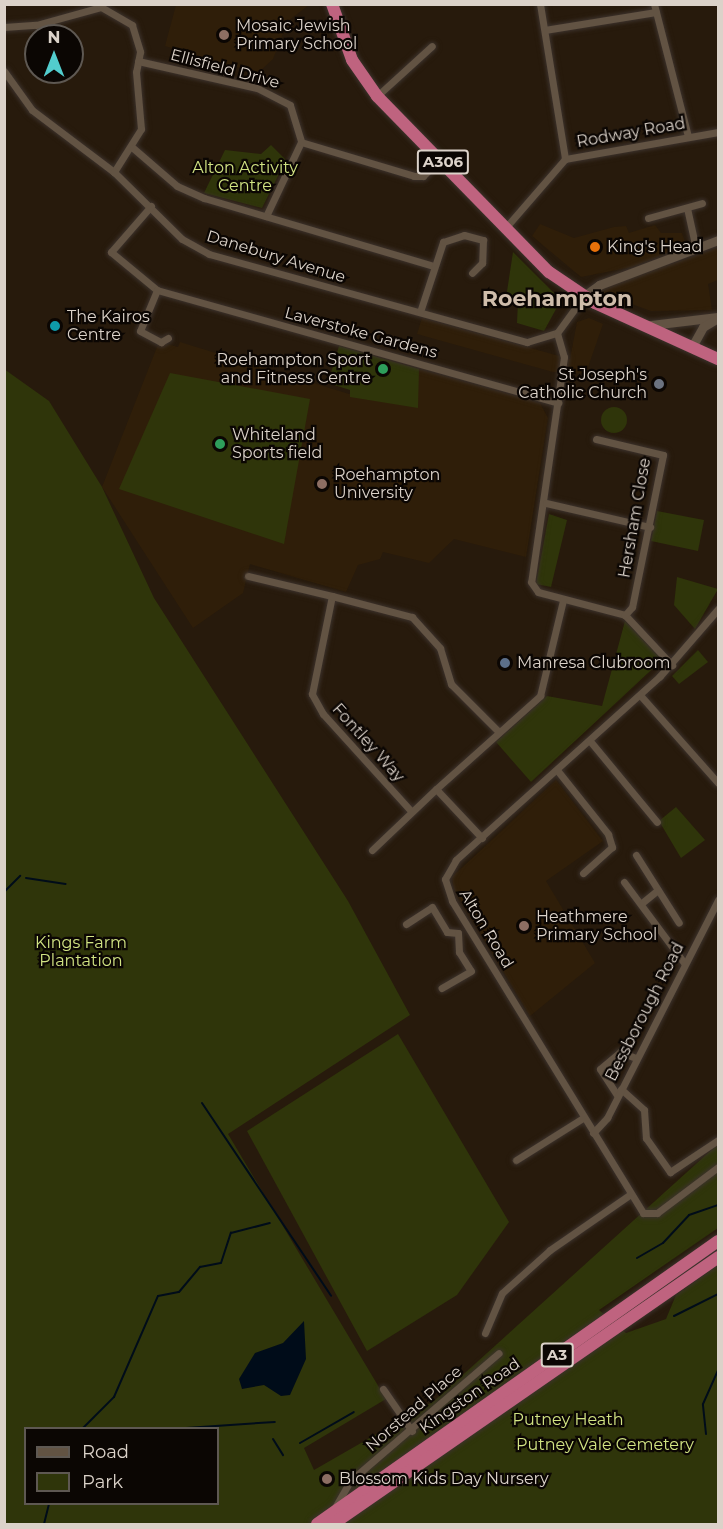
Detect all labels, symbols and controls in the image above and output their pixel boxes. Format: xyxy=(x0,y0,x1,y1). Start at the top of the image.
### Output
place label: Mosaic Jewish Primary School xyxy=(236,16,357,54)
north arrow xyxy=(24,24,84,84)
text: N xyxy=(48,28,60,47)
marker: Mosaic Jewish Primary School xyxy=(217,28,231,42)
street label: Ellisfield Drive xyxy=(168,45,282,93)
street label: Rodway Road xyxy=(575,114,687,152)
road number: A306 xyxy=(416,150,470,174)
park label: Alton Activity Centre xyxy=(192,158,298,196)
street label: Danebury Avenue xyxy=(204,227,348,287)
place label: King's Head xyxy=(607,237,702,257)
marker: King's Head xyxy=(588,240,602,254)
district label: Roehampton xyxy=(482,286,632,312)
street label: Laverstoke Gardens xyxy=(282,303,440,363)
place label: The Kairos Centre xyxy=(67,307,150,345)
marker: The Kairos Centre xyxy=(48,319,62,333)
place label: Roehampton Sport and Fitness Centre xyxy=(217,350,371,388)
marker: Roehampton Sport and Fitness Centre xyxy=(376,362,390,376)
place label: St Joseph's Catholic Church xyxy=(518,365,647,403)
marker: St Joseph's Catholic Church xyxy=(652,377,666,391)
place label: Whiteland Sports field xyxy=(232,425,322,463)
marker: Whiteland Sports field xyxy=(213,437,227,451)
street label: Hersham Close xyxy=(615,457,655,579)
place label: Roehampton University xyxy=(334,465,440,503)
marker: Roehampton University xyxy=(315,477,329,491)
place label: Manresa Clubroom xyxy=(517,653,670,673)
marker: Manresa Clubroom xyxy=(498,656,512,670)
street label: Fontley Way xyxy=(328,700,408,786)
street label: Alton Road xyxy=(455,886,517,972)
place label: Heathmere Primary School xyxy=(536,907,657,945)
marker: Heathmere Primary School xyxy=(517,919,531,933)
park label: Kings Farm Plantation xyxy=(35,933,127,971)
street label: Bessborough Road xyxy=(602,939,688,1085)
road number: A3 xyxy=(540,1343,574,1367)
street label: Kingston Road xyxy=(416,1354,524,1438)
street label: Norstead Place xyxy=(362,1362,466,1456)
park label: Putney Heath xyxy=(512,1410,624,1430)
legend xyxy=(24,1427,219,1505)
park label: Putney Vale Cemetery xyxy=(516,1435,694,1455)
text: Road xyxy=(82,1441,129,1463)
place label: Blossom Kids Day Nursery xyxy=(339,1469,549,1489)
text: Park xyxy=(82,1471,123,1493)
marker: Blossom Kids Day Nursery xyxy=(320,1472,334,1486)

